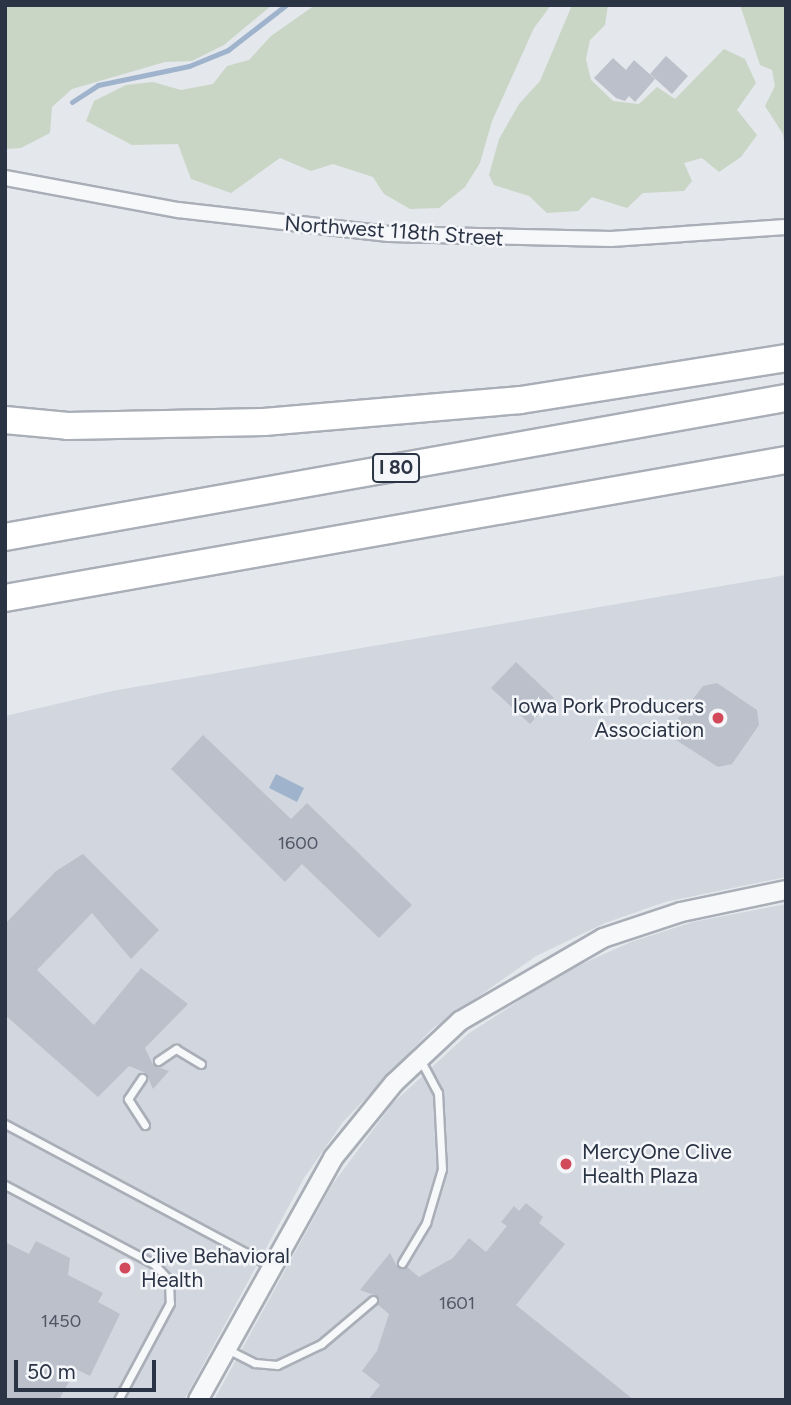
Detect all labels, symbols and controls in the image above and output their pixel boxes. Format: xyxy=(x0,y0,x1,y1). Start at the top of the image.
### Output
street label: Northwest 118th Street xyxy=(284,211,504,251)
road number: I 80 xyxy=(372,453,420,484)
place label: Iowa Pork Producers Association xyxy=(513,693,704,743)
marker: Iowa Pork Producers Association xyxy=(710,710,726,726)
house number: 1600 xyxy=(278,832,318,854)
place label: MercyOne Clive Health Plaza xyxy=(582,1139,732,1189)
marker: MercyOne Clive Health Plaza xyxy=(556,1154,576,1174)
place label: Clive Behavioral Health xyxy=(141,1243,290,1293)
marker: Clive Behavioral Health xyxy=(115,1258,135,1278)
house number: 1601 xyxy=(439,1292,475,1314)
house number: 1450 xyxy=(41,1310,81,1332)
scale bar xyxy=(18,1346,159,1390)
text: 50 m xyxy=(27,1359,76,1384)

